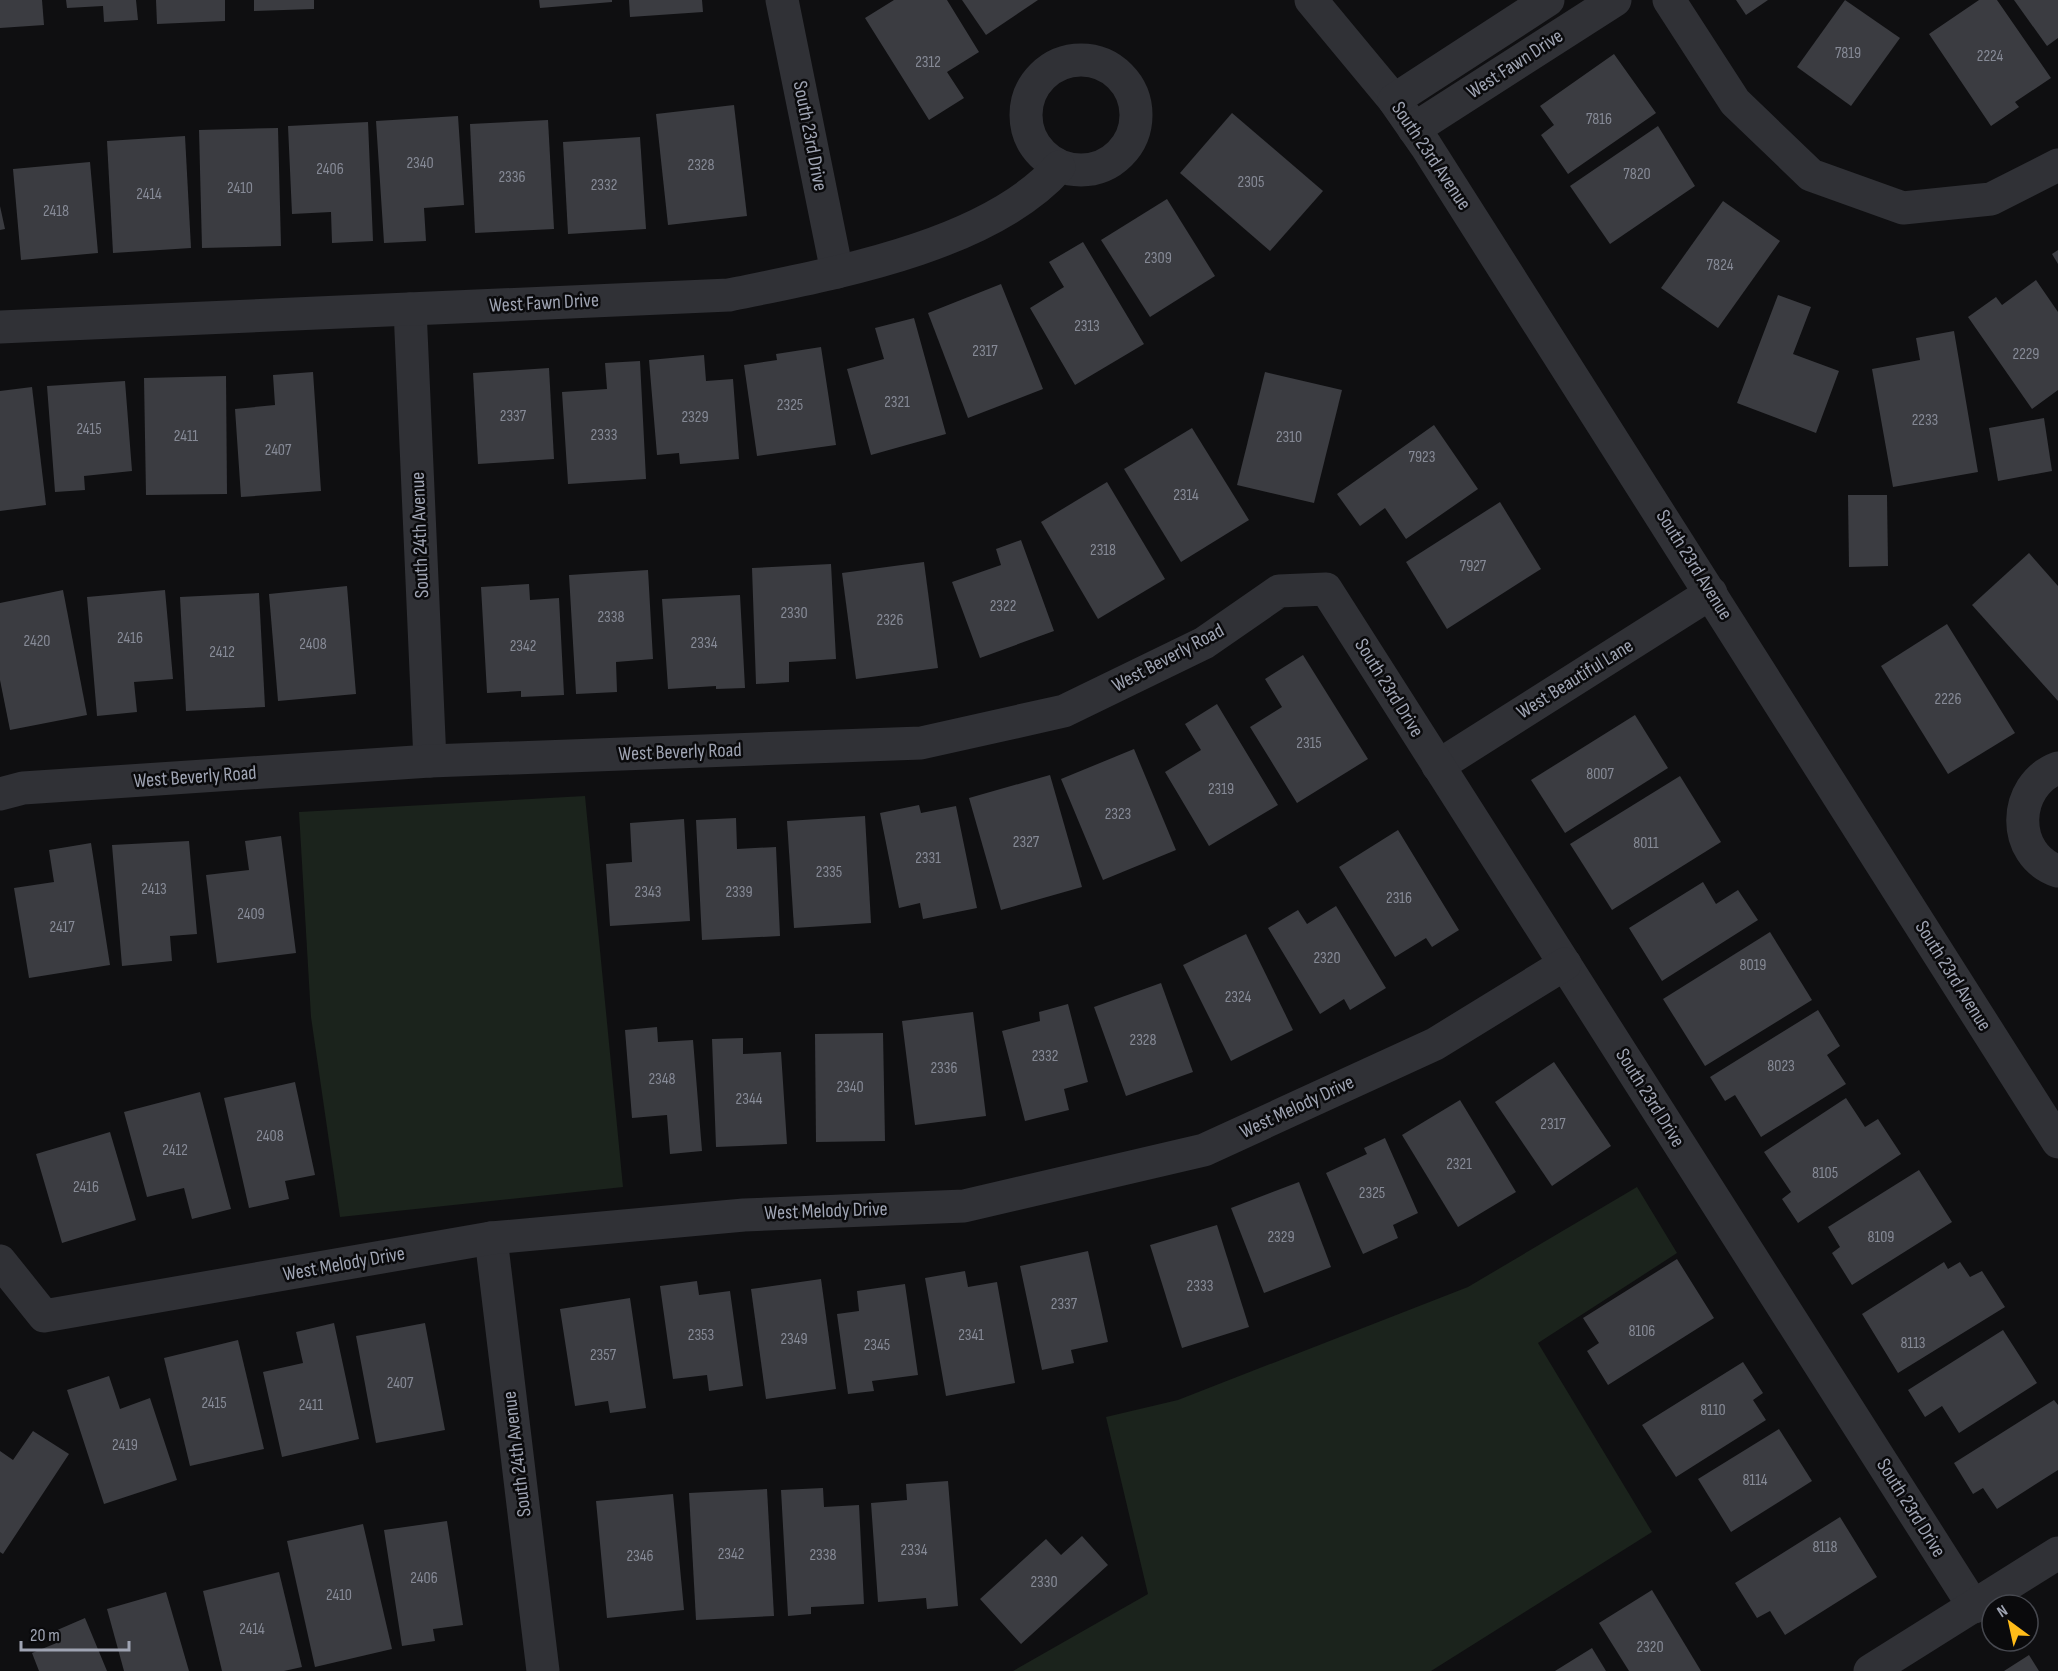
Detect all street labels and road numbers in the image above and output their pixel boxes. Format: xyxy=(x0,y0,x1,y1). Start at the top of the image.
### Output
street label: West Fawn Drive xyxy=(1462,24,1568,104)
street label: South 23rd Drive xyxy=(788,79,832,193)
street label: South 23rd Avenue xyxy=(1386,97,1476,215)
street label: West Fawn Drive xyxy=(489,288,599,318)
street label: South 24th Avenue xyxy=(406,471,434,599)
street label: South 23rd Avenue xyxy=(1651,505,1737,625)
street label: West Beverly Road xyxy=(1108,618,1228,698)
street label: South 23rd Drive xyxy=(1349,634,1429,742)
street label: West Beautiful Lane xyxy=(1512,634,1638,724)
street label: West Beverly Road xyxy=(618,738,742,766)
street label: West Beverly Road xyxy=(133,761,257,793)
street label: South 23rd Avenue xyxy=(1910,916,1996,1036)
street label: South 23rd Drive xyxy=(1610,1044,1690,1152)
street label: West Melody Drive xyxy=(1236,1070,1358,1144)
street label: West Melody Drive xyxy=(764,1197,888,1225)
street label: West Melody Drive xyxy=(281,1241,407,1287)
street label: South 24th Avenue xyxy=(497,1390,537,1518)
street label: South 23rd Drive xyxy=(1871,1454,1951,1562)

